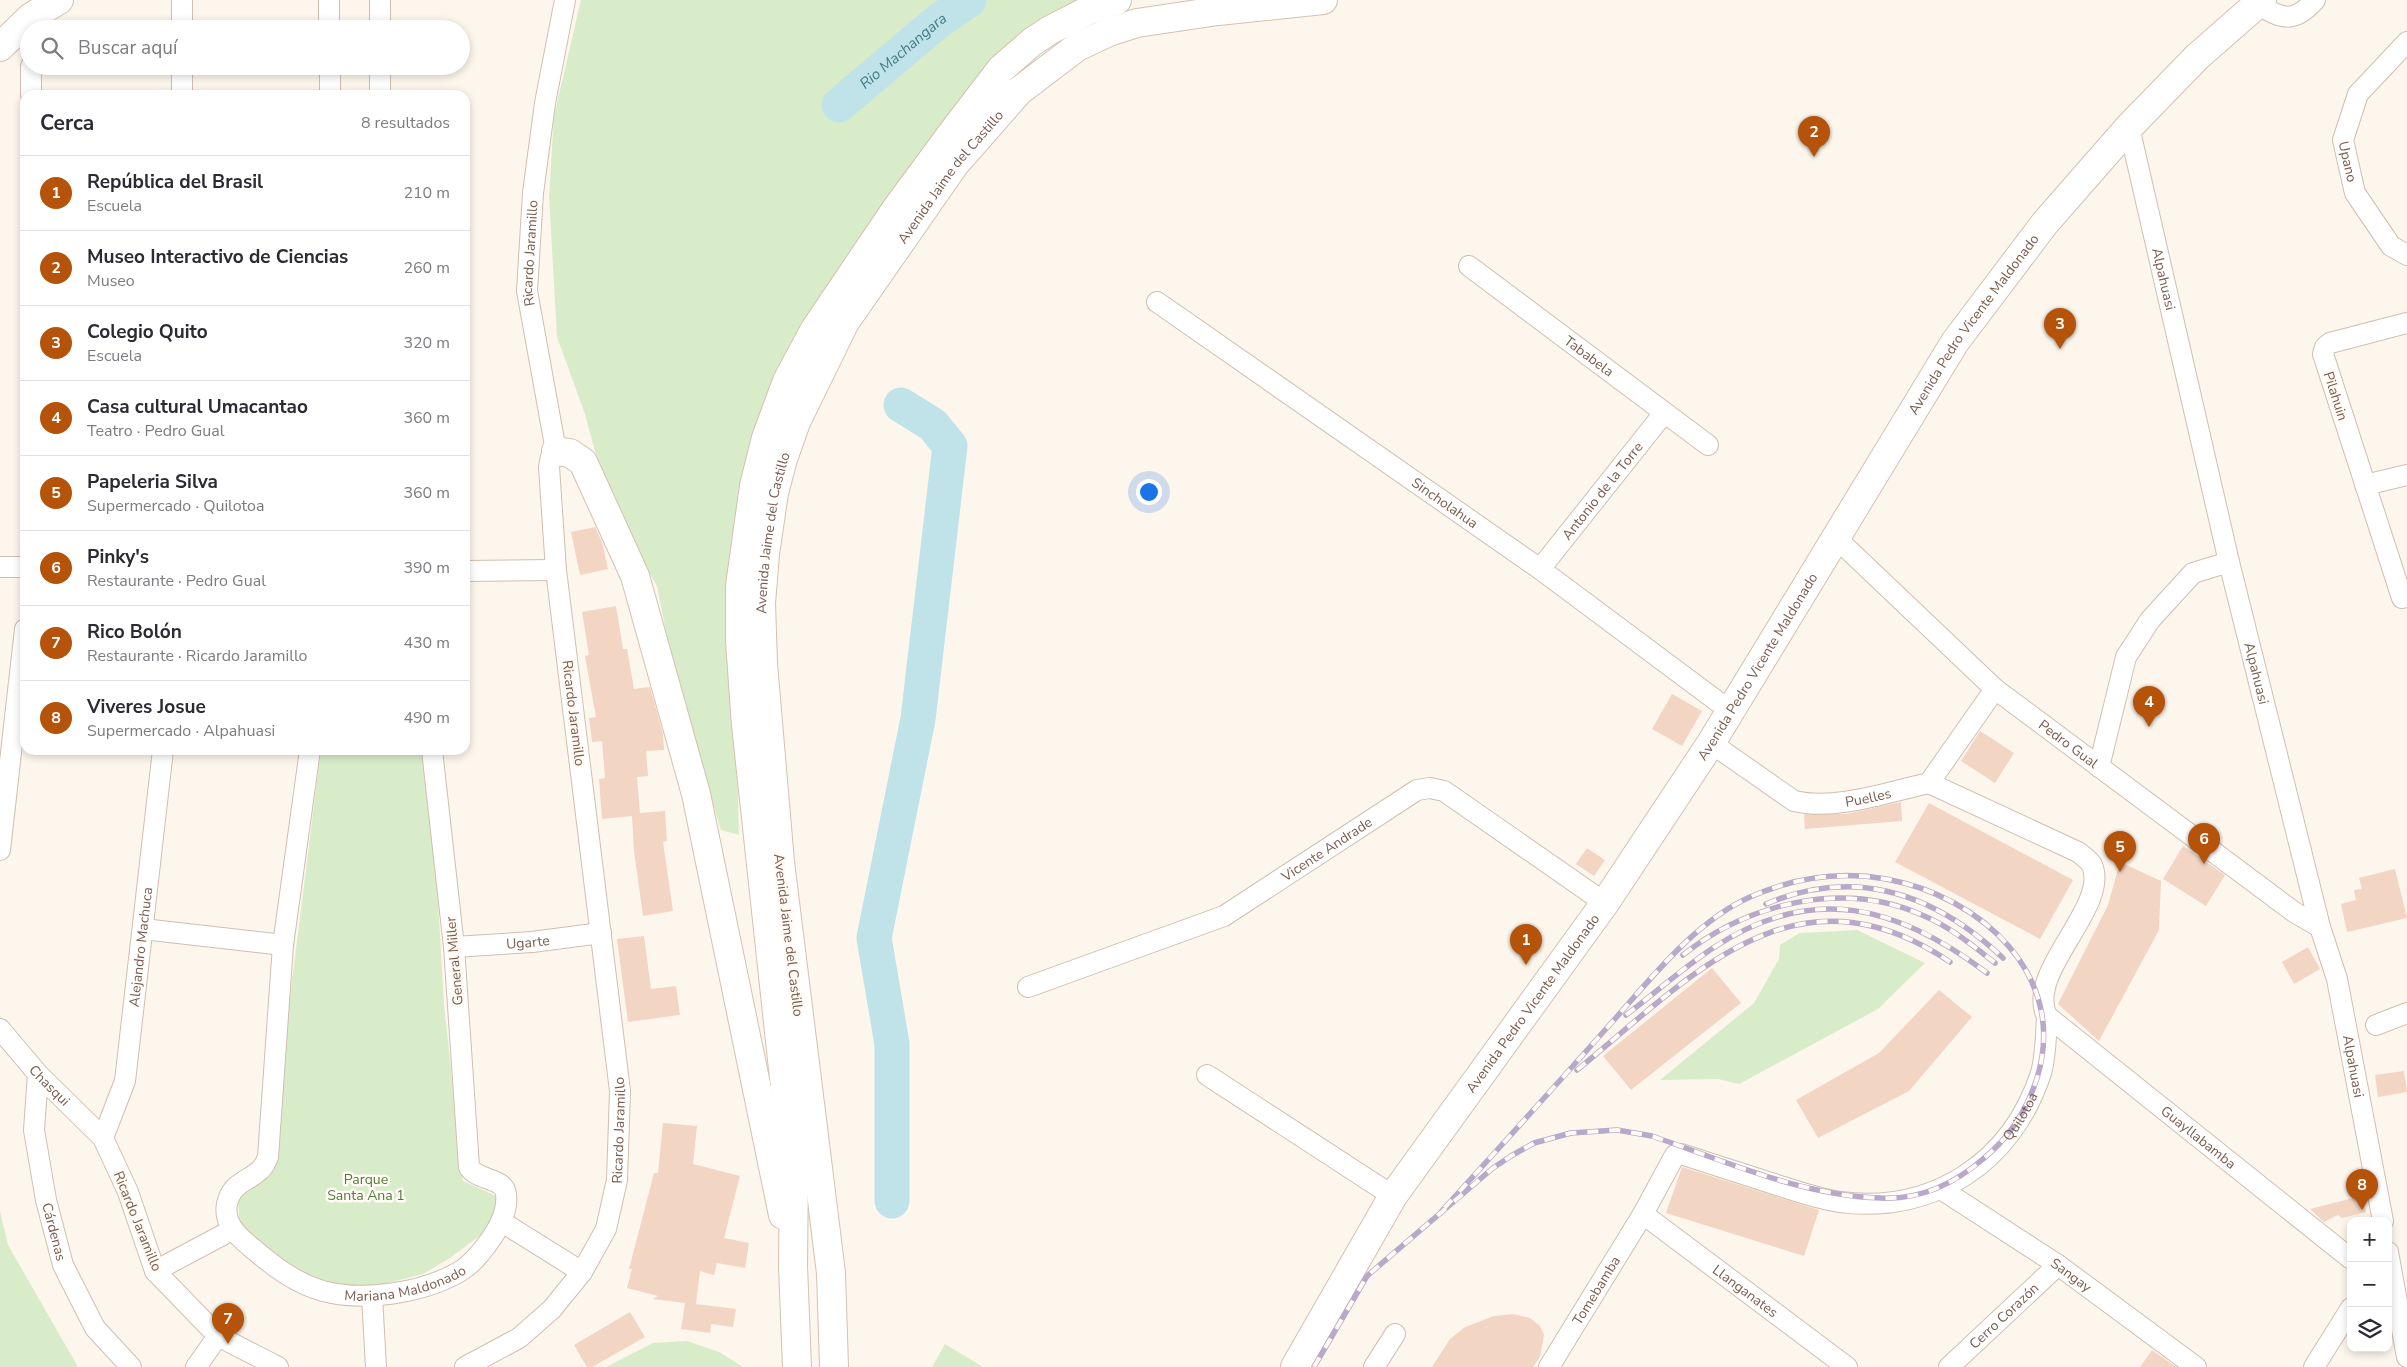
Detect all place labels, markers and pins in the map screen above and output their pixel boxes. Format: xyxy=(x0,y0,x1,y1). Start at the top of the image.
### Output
pin: 2 xyxy=(1798,116,1830,157)
pin: 3 xyxy=(2044,308,2076,349)
pin: 4 xyxy=(2133,686,2165,727)
pin: 6 xyxy=(2188,823,2220,864)
pin: 5 xyxy=(2104,831,2136,872)
pin: 1 xyxy=(1510,924,1542,965)
pin: 8 xyxy=(2346,1169,2378,1210)
pin: 7 xyxy=(212,1303,244,1344)

